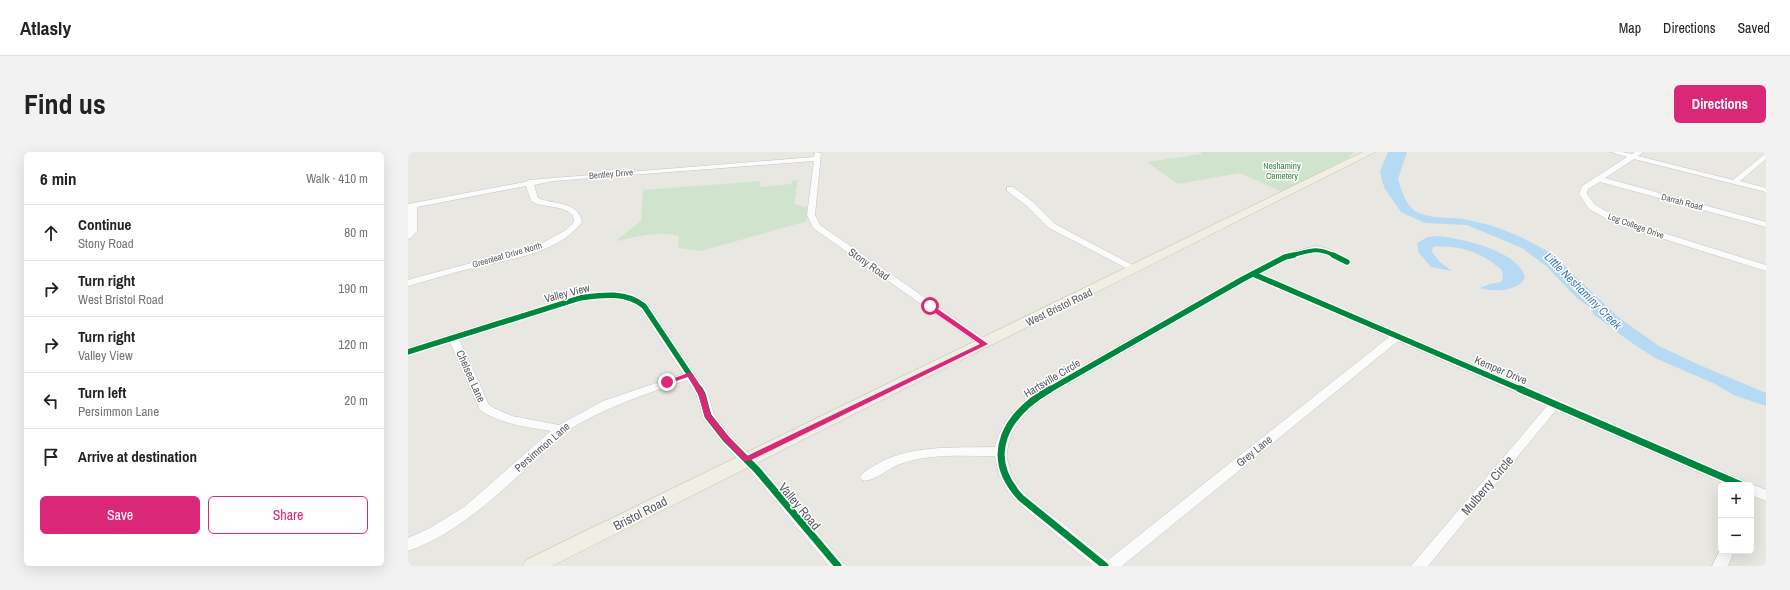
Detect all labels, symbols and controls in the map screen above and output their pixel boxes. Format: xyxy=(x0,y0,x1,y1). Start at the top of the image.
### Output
text: Atlasly xyxy=(20,15,71,41)
text: Map xyxy=(1619,19,1641,37)
text: Directions xyxy=(1663,19,1715,37)
text: Saved xyxy=(1737,19,1770,37)
text: Find us xyxy=(24,85,106,123)
button: Directions xyxy=(1674,85,1766,123)
park label: Neshaminy Cemetery xyxy=(1263,160,1301,182)
street label: Bentley Drive xyxy=(588,166,634,182)
text: 6 min xyxy=(40,167,76,190)
text: Walk · 410 m xyxy=(306,170,368,187)
street label: Darrah Road xyxy=(1660,191,1704,213)
street label: Log College Drive xyxy=(1606,210,1666,242)
text: Continue xyxy=(78,214,131,235)
icon: ahead xyxy=(40,222,62,244)
text: 80 m xyxy=(344,224,368,241)
text: Stony Road xyxy=(78,235,134,252)
street label: Greenleaf Drive North xyxy=(471,239,543,271)
street label: Stony Road xyxy=(846,245,892,283)
water label: Little Neshaminy Creek xyxy=(1541,249,1626,334)
text: Turn right xyxy=(78,270,135,291)
icon: right xyxy=(40,278,62,300)
text: 190 m xyxy=(338,280,368,297)
street label: Valley View xyxy=(543,280,592,305)
street label: West Bristol Road xyxy=(1023,285,1095,329)
text: West Bristol Road xyxy=(78,291,164,308)
route start xyxy=(921,297,939,315)
text: Turn right xyxy=(78,326,135,347)
icon: right xyxy=(40,334,62,356)
text: 120 m xyxy=(338,336,368,353)
text: Valley View xyxy=(78,347,133,364)
street label: Chelsea Lane xyxy=(453,348,489,404)
street label: Kemper Drive xyxy=(1473,353,1529,387)
street label: Hartsville Circle xyxy=(1021,356,1083,400)
route end xyxy=(658,373,676,391)
text: Turn left xyxy=(78,382,126,403)
icon: left xyxy=(40,390,62,412)
text: 20 m xyxy=(344,392,368,409)
text: Persimmon Lane xyxy=(78,403,159,420)
street label: Persimmon Lane xyxy=(511,419,573,475)
street label: Grey Lane xyxy=(1233,432,1275,470)
icon: arrive xyxy=(40,446,62,468)
text: Arrive at destination xyxy=(78,446,197,467)
street label: Mulberry Circle xyxy=(1458,452,1517,518)
street label: Valley Road xyxy=(775,479,824,534)
map controls xyxy=(1718,482,1754,554)
button: + xyxy=(1718,482,1754,518)
street label: Bristol Road xyxy=(610,493,670,534)
button: Save xyxy=(40,496,200,534)
button: Share xyxy=(208,496,368,534)
button: − xyxy=(1718,518,1754,554)

